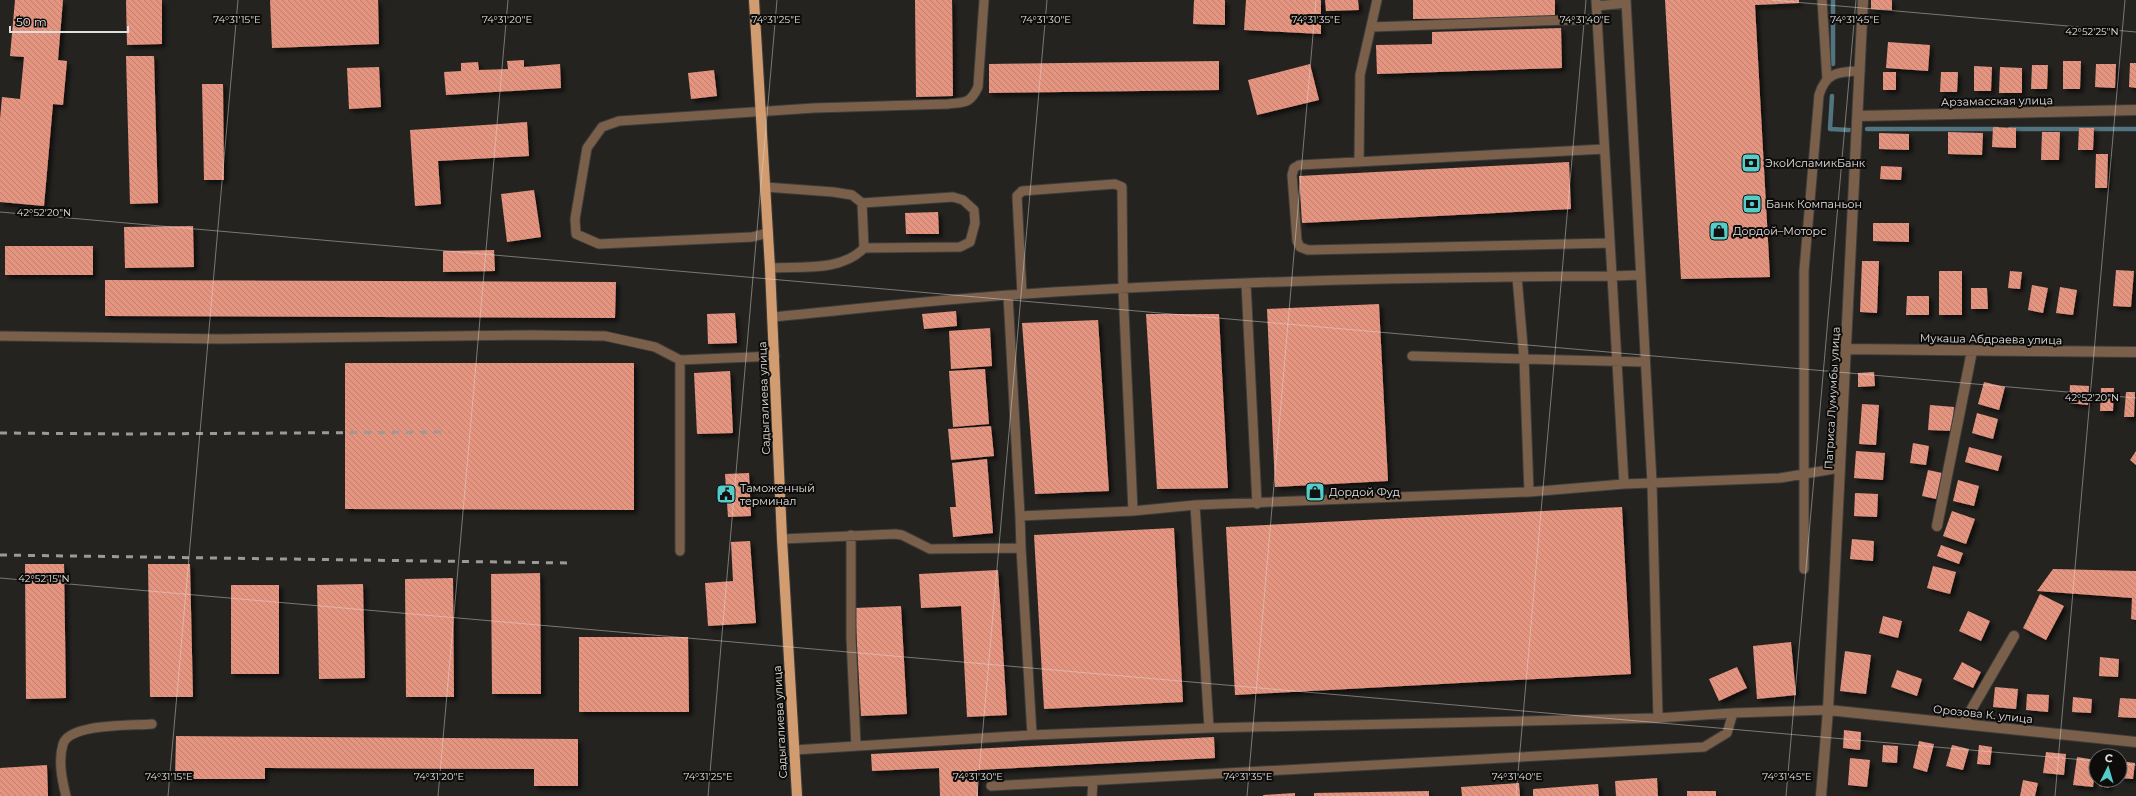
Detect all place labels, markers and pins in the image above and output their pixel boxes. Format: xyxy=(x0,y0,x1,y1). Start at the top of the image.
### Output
bank icon: ЭкоИсламикБанк xyxy=(1740,152,1762,174)
place label: ЭкоИсламикБанк xyxy=(1765,156,1866,170)
bank icon: Банк Компаньон xyxy=(1741,193,1763,215)
place label: Банк Компаньон xyxy=(1766,197,1862,211)
shop icon: Дордой–Моторс xyxy=(1708,220,1730,242)
place label: Дордой–Моторс xyxy=(1733,224,1826,238)
place label: Таможенный терминал xyxy=(740,481,815,508)
shop icon: Дордой Фуд xyxy=(1304,481,1326,503)
public building icon: Таможенный терминал xyxy=(715,483,737,505)
place label: Дордой Фуд xyxy=(1329,485,1400,499)

